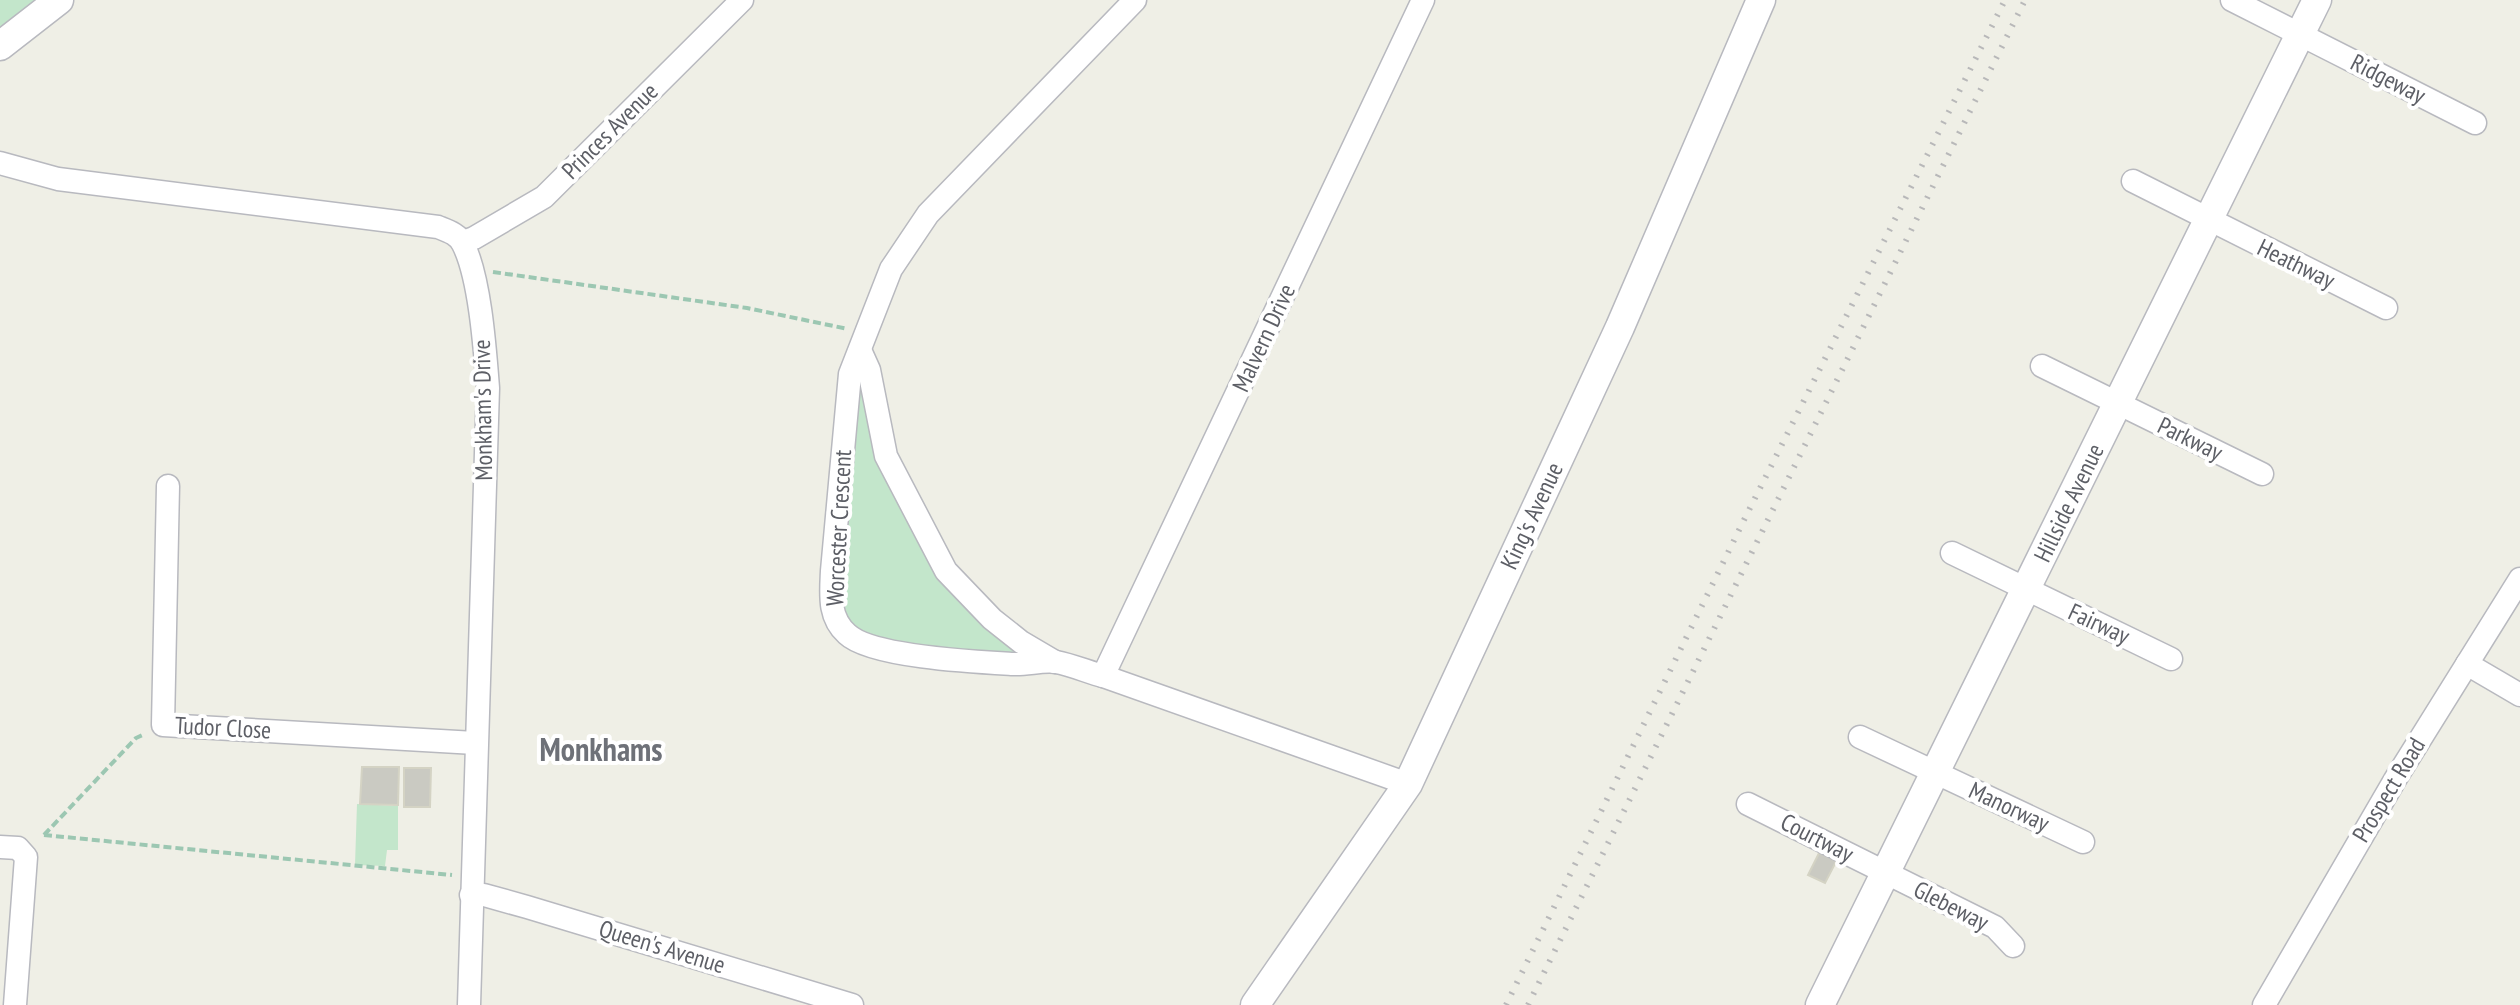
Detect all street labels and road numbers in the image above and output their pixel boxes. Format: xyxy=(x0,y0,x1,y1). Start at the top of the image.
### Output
street label: Ridgeway xyxy=(2346,47,2431,111)
street label: Princes Avenue xyxy=(555,76,664,185)
street label: Heathway xyxy=(2252,232,2340,296)
street label: Malvern Drive xyxy=(1225,279,1302,397)
street label: Monkham's Drive xyxy=(466,339,499,481)
street label: Parkway xyxy=(2153,410,2228,467)
street label: Hillside Avenue xyxy=(2027,438,2111,567)
street label: Worcester Crescent xyxy=(819,448,858,607)
street label: King's Avenue xyxy=(1493,457,1570,574)
street label: Fairway xyxy=(2064,596,2135,651)
street label: Tudor Close xyxy=(174,709,272,746)
street label: Prospect Road xyxy=(2345,732,2432,848)
street label: Manorway xyxy=(1964,775,2054,839)
street label: Courtway xyxy=(1776,806,1859,869)
street label: Glebeway xyxy=(1908,874,1994,938)
street label: Queen's Avenue xyxy=(595,913,729,980)

